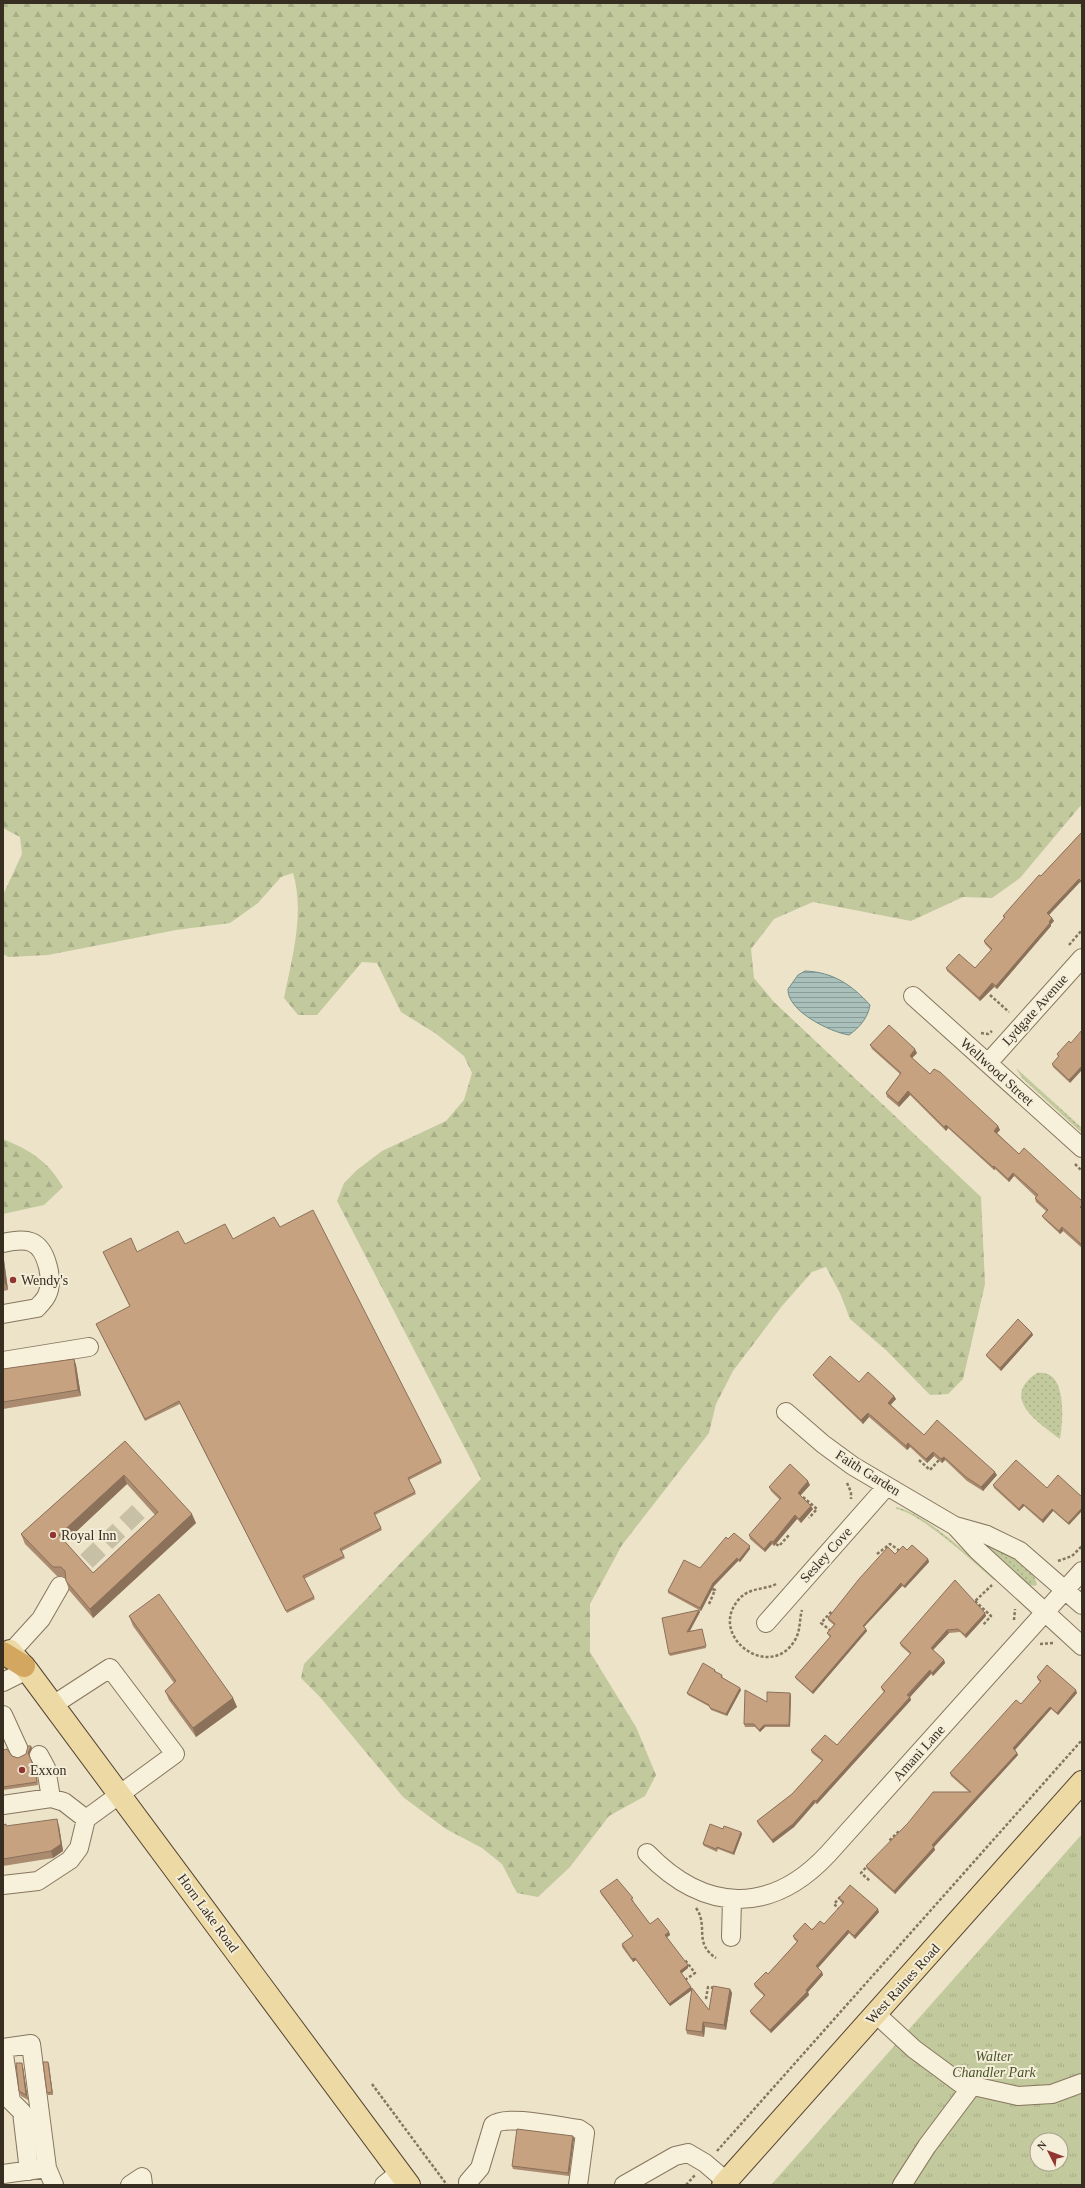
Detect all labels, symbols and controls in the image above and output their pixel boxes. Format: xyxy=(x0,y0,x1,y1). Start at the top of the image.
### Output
street label: Lydgate Avenue xyxy=(999,971,1071,1049)
street label: Wellwood Street xyxy=(957,1035,1037,1109)
place label: Wendy's xyxy=(21,1273,68,1288)
marker: Wendy's xyxy=(8,1275,18,1285)
street label: Faith Garden xyxy=(833,1447,903,1499)
street label: Sesley Cove xyxy=(797,1524,855,1586)
place label: Royal Inn xyxy=(61,1528,117,1543)
marker: Royal Inn xyxy=(48,1530,58,1540)
street label: Amani Lane xyxy=(890,1722,948,1784)
place label: Exxon xyxy=(30,1763,67,1778)
marker: Exxon xyxy=(17,1765,27,1775)
street label: Horn Lake Road xyxy=(175,1871,241,1955)
street label: West Raines Road xyxy=(863,1941,943,2027)
park label: Walter Chandler Park xyxy=(952,2049,1037,2080)
north arrow xyxy=(1029,2132,1069,2172)
text: N xyxy=(1034,2138,1049,2152)

